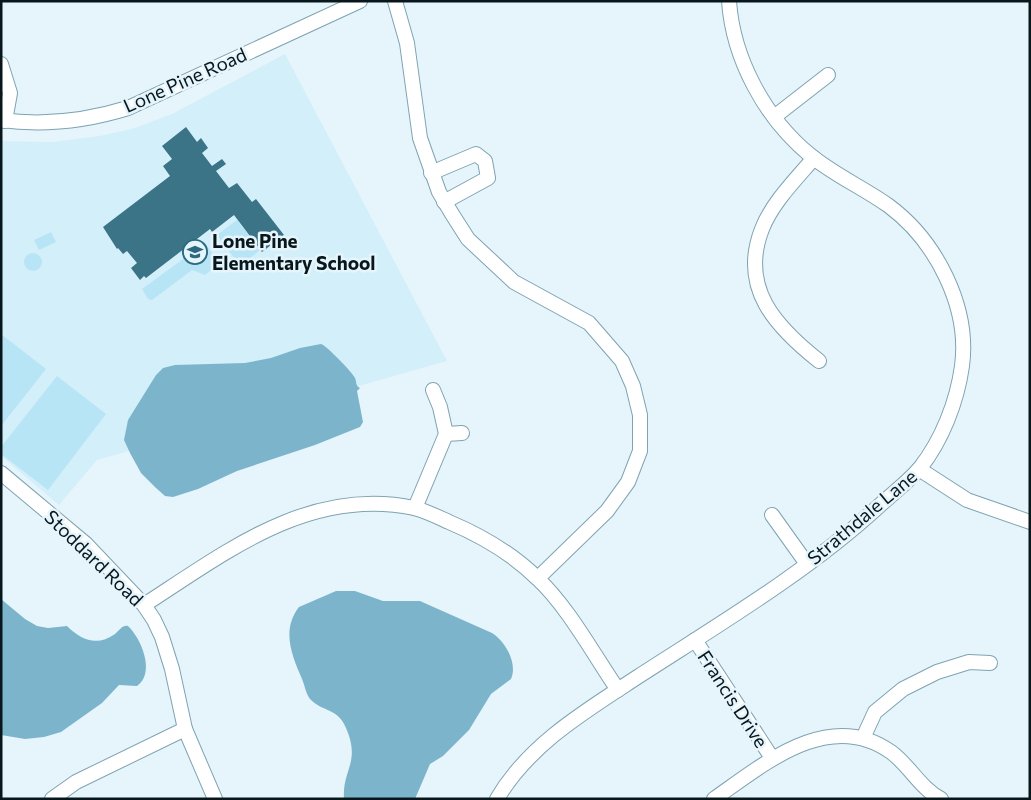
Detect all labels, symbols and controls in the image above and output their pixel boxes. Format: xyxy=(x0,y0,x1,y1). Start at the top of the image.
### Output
street label: Lone Pine Road xyxy=(120,42,250,117)
place label: Lone Pine Elementary School xyxy=(212,229,376,274)
school or university icon: Lone Pine Elementary School xyxy=(182,239,208,265)
street label: Strathdale Lane xyxy=(802,464,921,569)
street label: Stoddard Road xyxy=(40,505,148,610)
street label: Francis Drive xyxy=(693,646,773,752)

